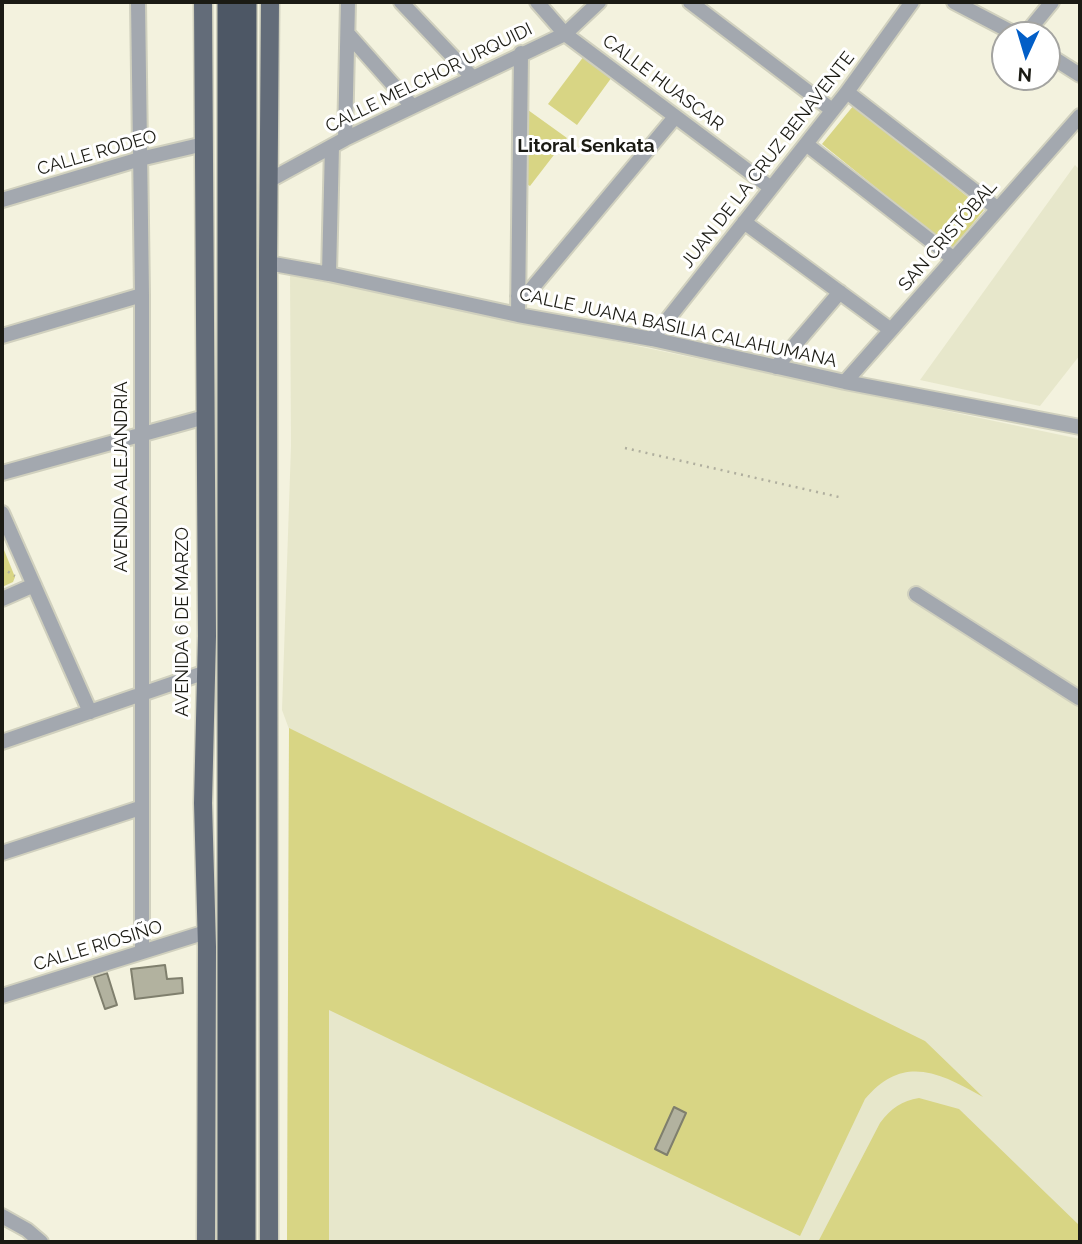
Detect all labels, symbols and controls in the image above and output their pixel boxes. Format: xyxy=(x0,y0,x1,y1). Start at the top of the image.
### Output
street label: CALLE MELCHOR URQUIDI xyxy=(322,18,536,138)
north arrow xyxy=(991,21,1061,91)
street label: CALLE HUASCAR xyxy=(598,30,728,136)
street label: JUAN DE LA CRUZ BENAVENTE xyxy=(677,48,859,272)
text: N xyxy=(1017,63,1033,86)
street label: CALLE RODEO xyxy=(35,126,159,180)
district label: Litoral Senkata xyxy=(517,135,655,157)
street label: SAN CRISTÓBAL xyxy=(894,176,1002,296)
street label: CALLE JUANA BASILIA CALAHUMANA xyxy=(517,284,839,372)
street label: AVENIDA ALEJANDRIA xyxy=(111,381,133,573)
street label: AVENIDA 6 DE MARZO xyxy=(172,527,194,717)
street label: CALLE RIOSIÑO xyxy=(31,916,165,976)

